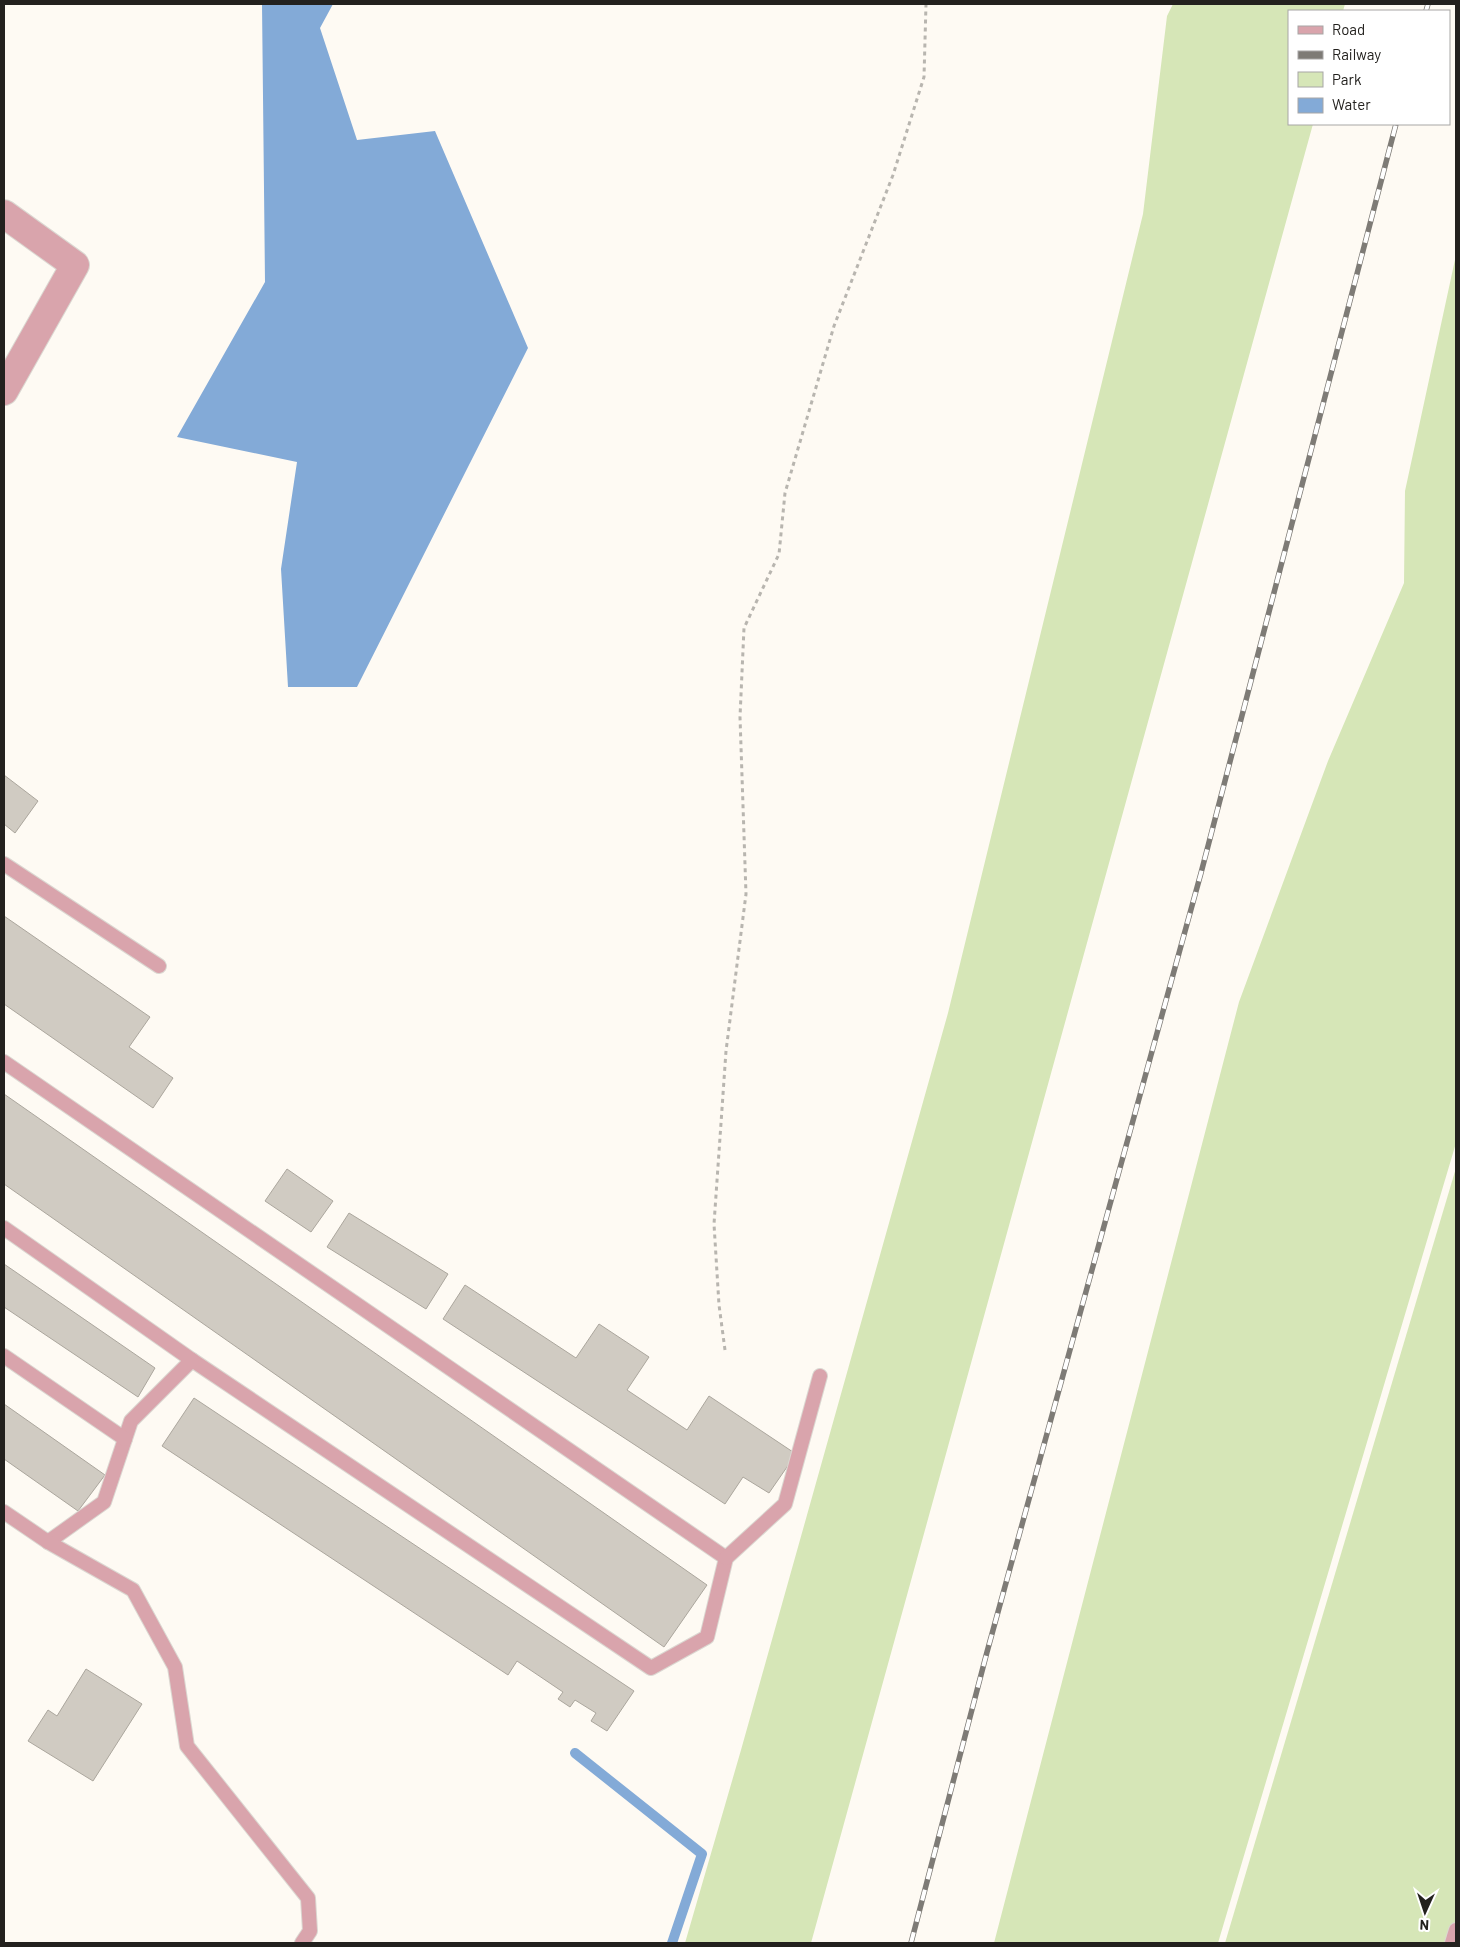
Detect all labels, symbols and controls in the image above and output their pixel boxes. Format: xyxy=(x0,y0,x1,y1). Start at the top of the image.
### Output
legend xyxy=(1288,10,1450,125)
text: Road xyxy=(1332,20,1365,38)
text: Railway xyxy=(1332,45,1381,63)
text: Park xyxy=(1332,70,1362,88)
text: Water xyxy=(1332,95,1371,113)
north arrow xyxy=(1400,1887,1450,1937)
text: N xyxy=(1419,1917,1429,1934)

